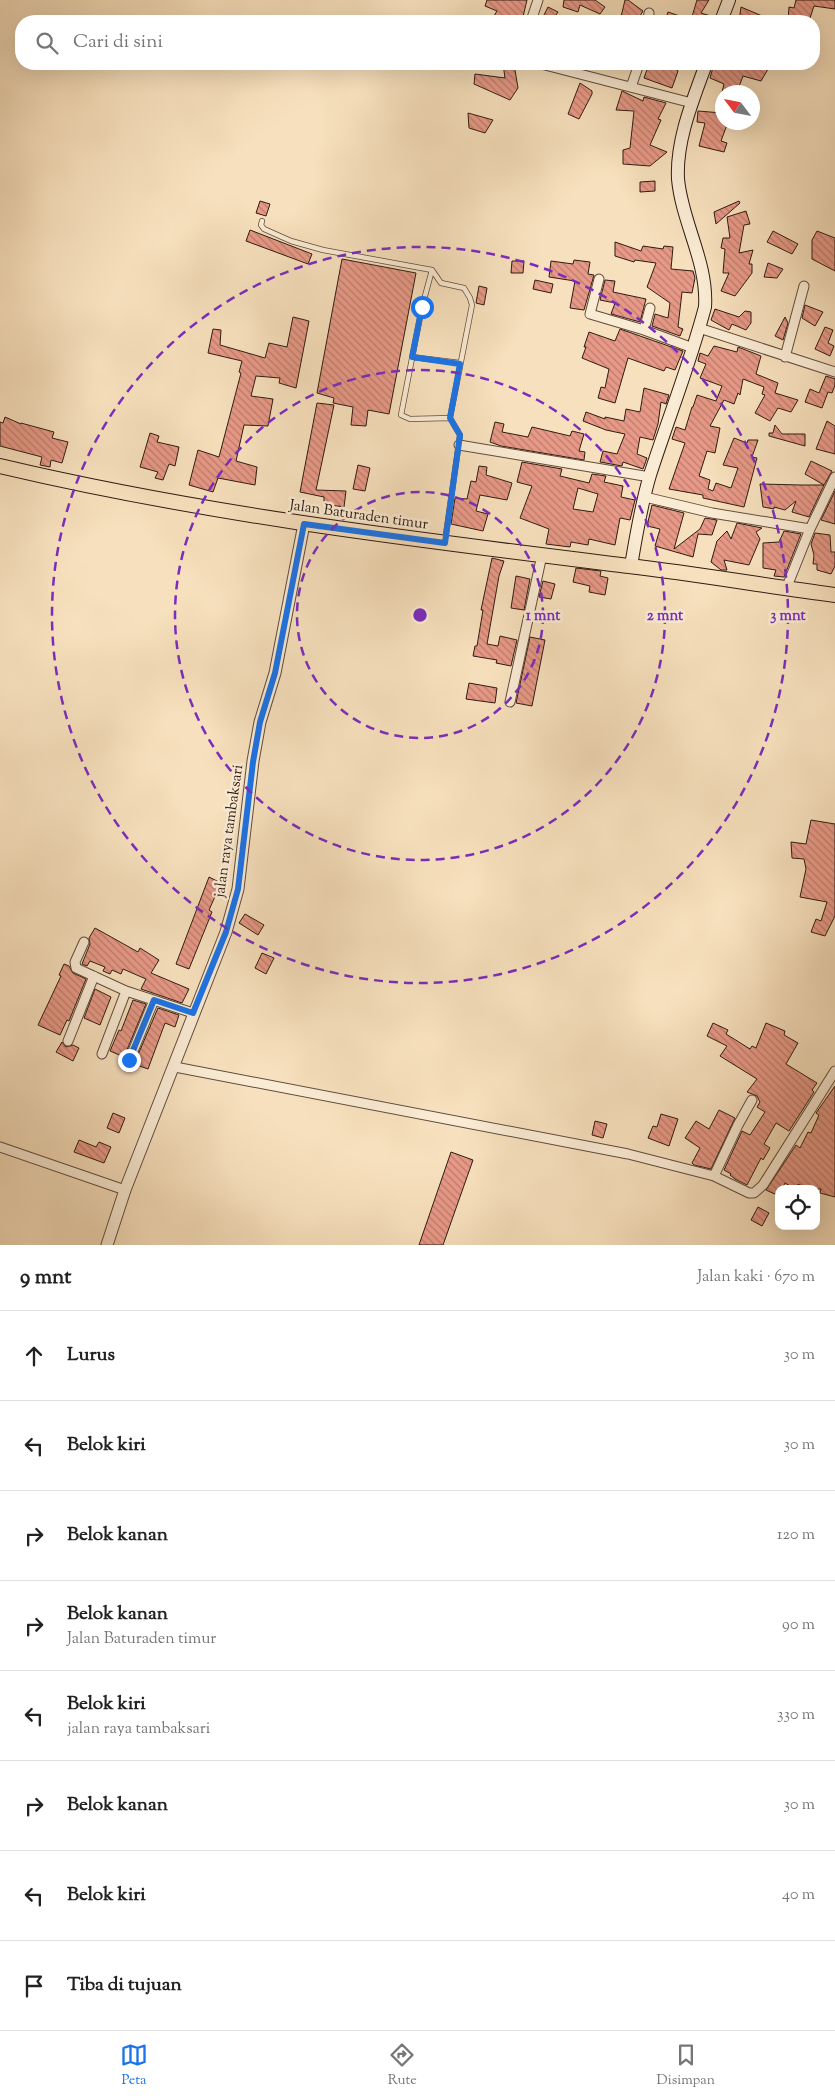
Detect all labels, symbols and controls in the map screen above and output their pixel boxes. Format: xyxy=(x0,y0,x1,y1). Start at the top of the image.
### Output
search box xyxy=(15,15,820,70)
icon: search xyxy=(33,29,61,57)
text: Cari di sini xyxy=(73,29,163,56)
north arrow xyxy=(715,85,760,130)
route start xyxy=(411,296,434,319)
street label: Jalan Baturaden timur xyxy=(287,495,430,536)
centre of rings xyxy=(411,606,429,624)
text: 1 mnt xyxy=(526,606,561,627)
text: 2 mnt xyxy=(647,606,684,627)
text: 3 mnt xyxy=(770,606,807,627)
street label: jalan raya tambaksari xyxy=(210,763,249,899)
route end xyxy=(118,1049,141,1072)
map controls xyxy=(775,1185,820,1230)
button: locate xyxy=(775,1185,820,1230)
text: 9 mnt xyxy=(20,1263,71,1293)
text: Jalan kaki · 670 m xyxy=(697,1266,815,1289)
icon: ahead xyxy=(20,1342,48,1370)
text: Lurus xyxy=(67,1342,115,1369)
text: 30 m xyxy=(784,1344,815,1367)
icon: left xyxy=(20,1432,48,1460)
text: Belok kiri xyxy=(67,1432,146,1459)
text: 30 m xyxy=(784,1434,815,1457)
icon: right xyxy=(20,1522,48,1550)
text: Belok kanan xyxy=(67,1522,168,1549)
text: 120 m xyxy=(777,1524,815,1547)
text: Belok kanan xyxy=(67,1601,168,1628)
icon: right xyxy=(20,1612,48,1640)
text: 90 m xyxy=(782,1614,815,1637)
text: Jalan Baturaden timur xyxy=(67,1628,216,1651)
text: Belok kiri xyxy=(67,1691,146,1718)
icon: left xyxy=(20,1702,48,1730)
text: 330 m xyxy=(777,1704,815,1727)
text: jalan raya tambaksari xyxy=(67,1718,210,1741)
icon: right xyxy=(20,1792,48,1820)
text: Belok kanan xyxy=(67,1792,168,1819)
text: 30 m xyxy=(784,1794,815,1817)
icon: left xyxy=(20,1882,48,1910)
text: Belok kiri xyxy=(67,1882,146,1909)
text: 40 m xyxy=(782,1884,815,1907)
icon: arrive xyxy=(20,1972,48,2000)
text: Tiba di tujuan xyxy=(67,1972,182,1999)
tab: Peta xyxy=(120,2041,148,2091)
tab: Rute xyxy=(388,2041,417,2091)
tab: Disimpan xyxy=(657,2041,715,2091)

